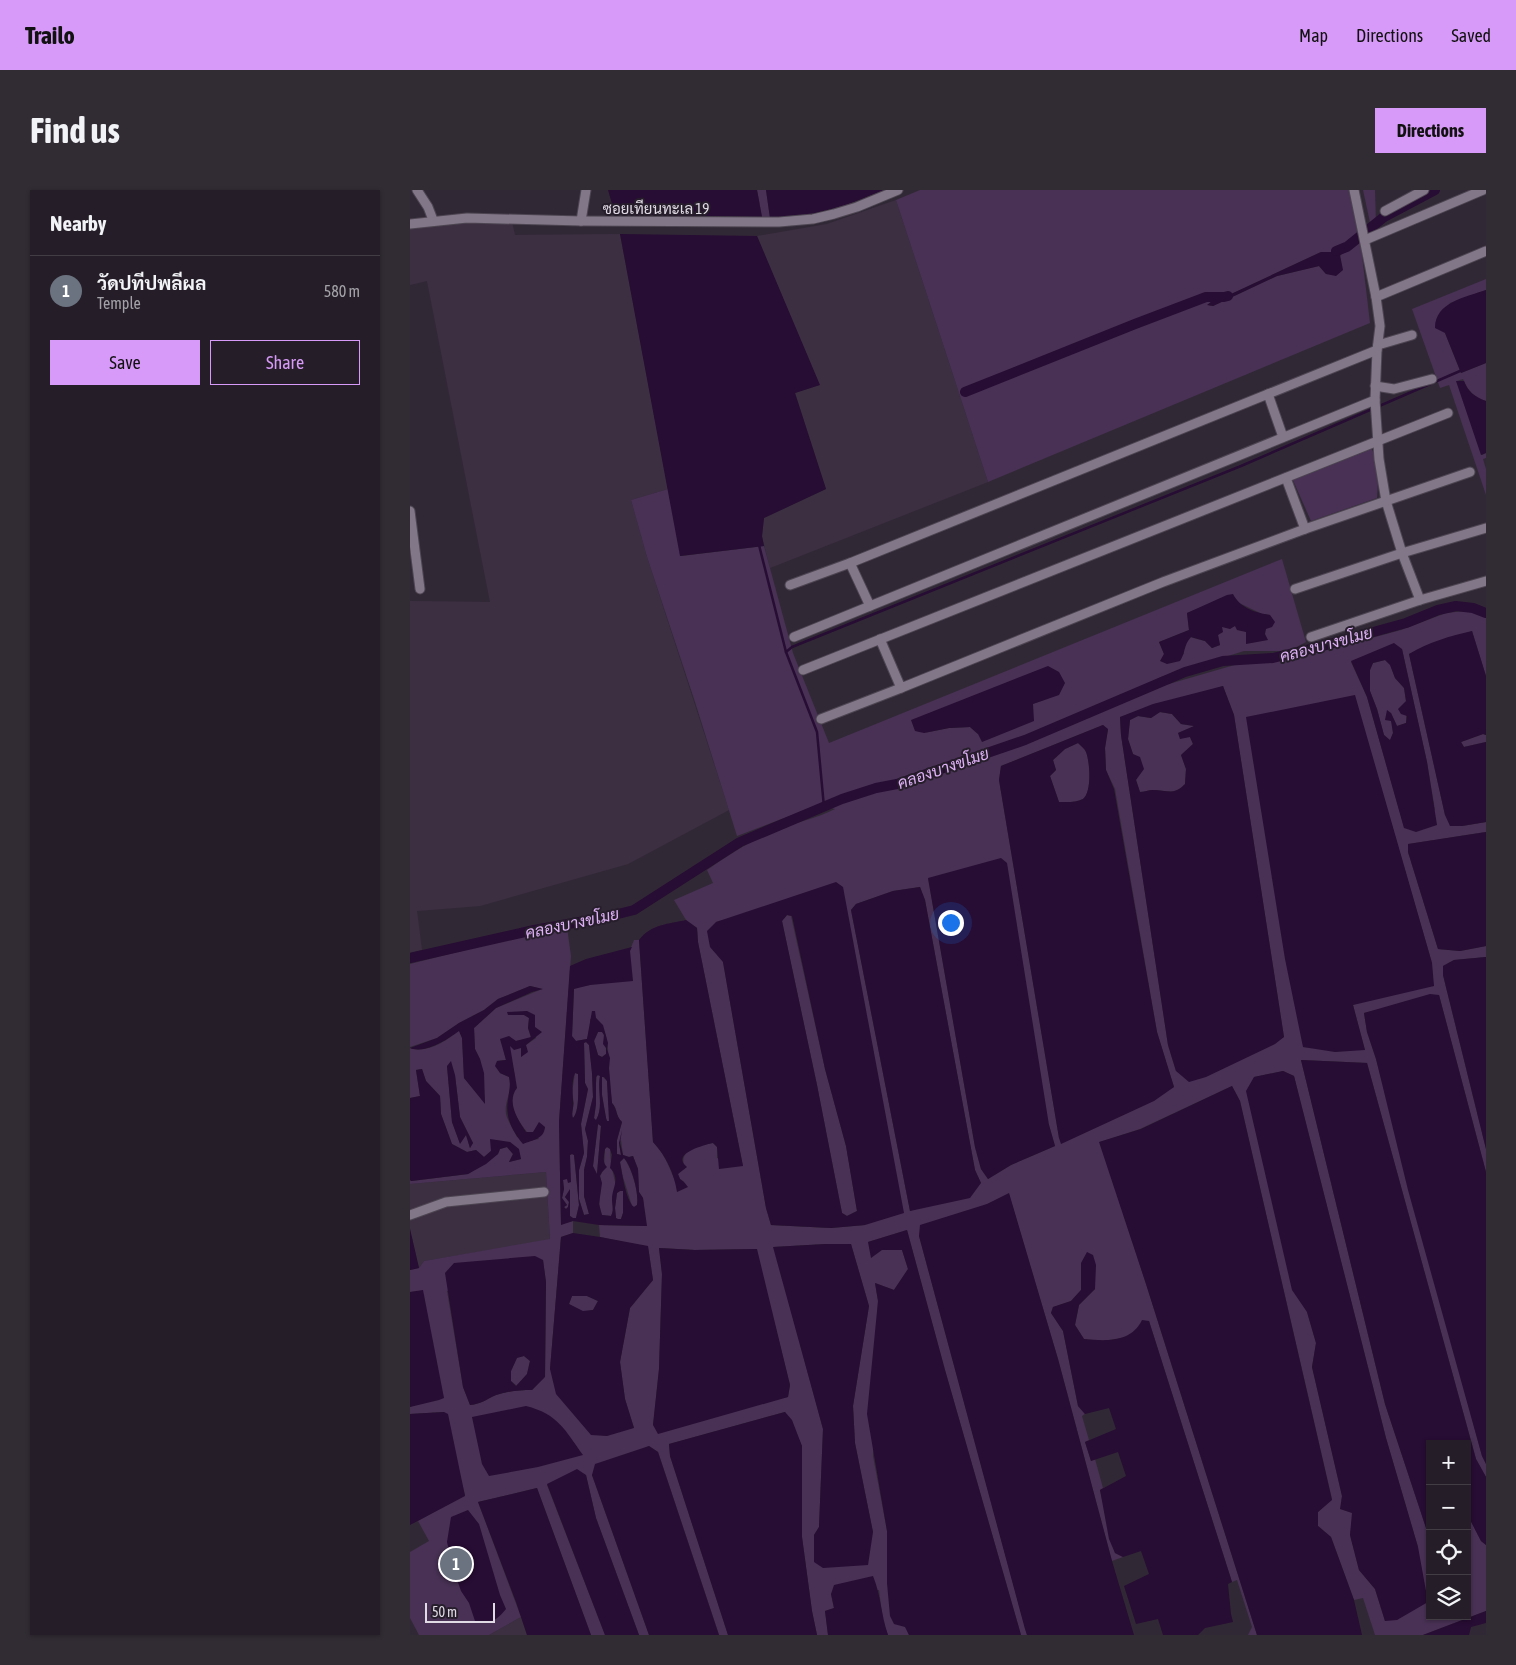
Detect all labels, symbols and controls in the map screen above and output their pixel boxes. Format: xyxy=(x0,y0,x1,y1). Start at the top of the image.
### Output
text: Trailo xyxy=(25,22,75,49)
text: Map xyxy=(1299,25,1328,46)
text: Directions xyxy=(1356,25,1423,46)
text: Saved xyxy=(1451,25,1491,46)
button: Directions xyxy=(1375,108,1486,153)
text: Find us xyxy=(30,110,120,150)
street label: ซอยเทียนทะเล 19 xyxy=(603,199,709,217)
text: Nearby xyxy=(50,211,106,235)
text: วัดปทีปพลีผล xyxy=(97,272,206,294)
text: 1 xyxy=(62,282,70,300)
text: 580 m xyxy=(324,282,360,300)
text: Temple xyxy=(97,294,141,312)
button: Save xyxy=(50,340,200,385)
button: Share xyxy=(210,340,360,385)
water label: คลองบางขโมย xyxy=(1277,621,1374,665)
water label: คลองบางขโมย xyxy=(894,742,991,792)
water label: คลองบางขโมย xyxy=(523,902,621,942)
your location xyxy=(938,910,964,936)
map controls xyxy=(1426,1440,1471,1620)
button: + xyxy=(1426,1440,1471,1485)
button: − xyxy=(1426,1485,1471,1530)
button: locate xyxy=(1426,1530,1471,1575)
pin: 1 xyxy=(440,1545,472,1583)
button: layers xyxy=(1426,1575,1471,1620)
scale bar xyxy=(425,1600,495,1623)
text: 50 m xyxy=(432,1604,457,1620)

